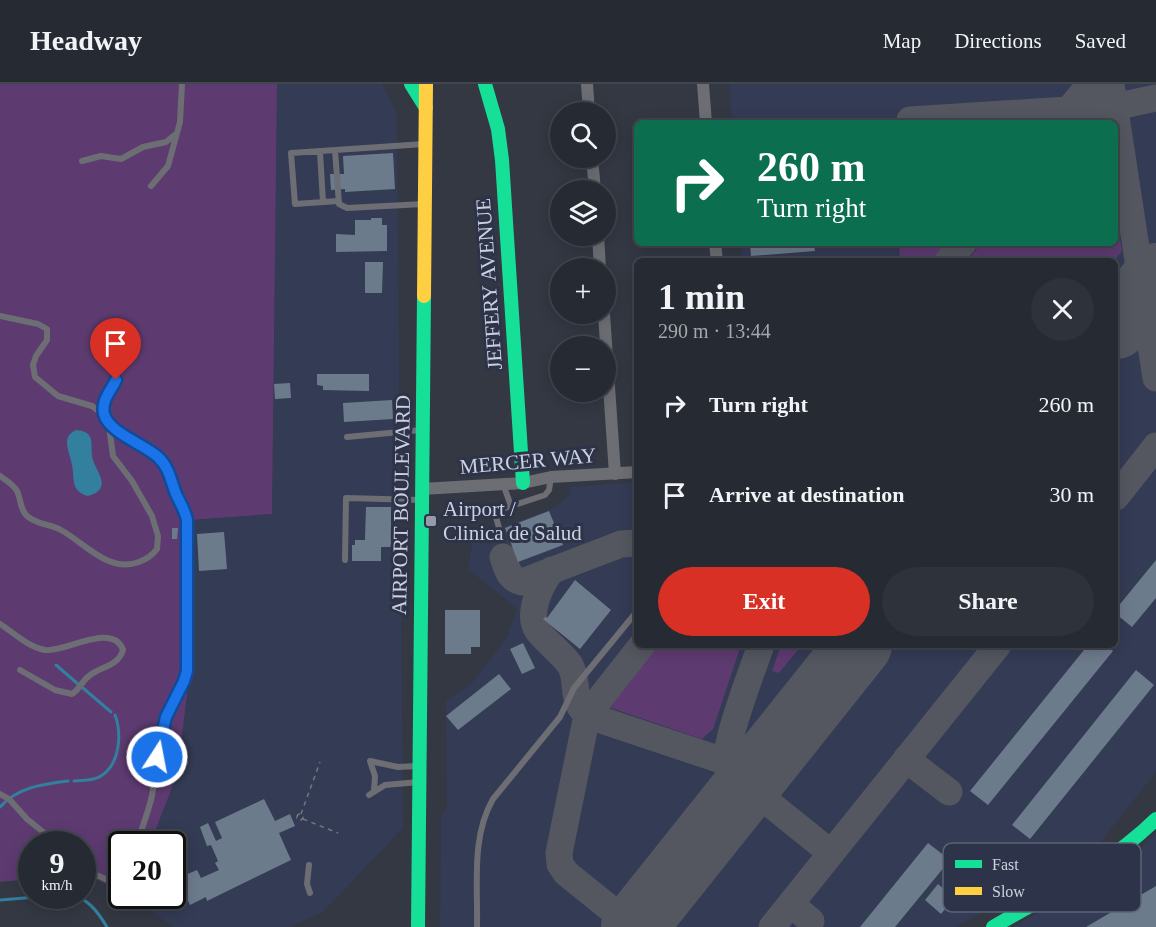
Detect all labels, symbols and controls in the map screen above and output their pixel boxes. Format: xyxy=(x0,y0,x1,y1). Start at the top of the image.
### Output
text: Headway xyxy=(30,25,142,56)
text: Map xyxy=(883,29,921,53)
text: Directions xyxy=(954,29,1042,53)
text: Saved xyxy=(1075,29,1126,53)
map controls xyxy=(550,102,616,402)
button: search xyxy=(550,102,616,168)
icon: right xyxy=(658,144,736,222)
text: 260 m xyxy=(757,144,866,190)
button: layers xyxy=(550,180,616,246)
text: Turn right xyxy=(757,193,866,223)
street label: JEFFERY AVENUE xyxy=(471,197,507,371)
button: + xyxy=(550,258,616,324)
text: 1 min xyxy=(658,277,745,317)
button: close xyxy=(1031,278,1094,341)
pin xyxy=(90,318,141,380)
text: 290 m · 13:44 xyxy=(658,320,771,342)
icon: arrive xyxy=(99,327,132,360)
button: − xyxy=(550,336,616,402)
icon: right xyxy=(658,389,691,422)
text: Turn right xyxy=(709,392,808,417)
text: 260 m xyxy=(1038,392,1094,417)
street label: AIRPORT BOULEVARD xyxy=(387,395,415,615)
street label: MERCER WAY xyxy=(459,443,597,479)
icon: arrive xyxy=(658,479,691,512)
text: Arrive at destination xyxy=(709,482,905,507)
text: 30 m xyxy=(1049,482,1094,507)
place label: Airport / Clinica de Salud xyxy=(443,497,582,545)
marker: Airport / Clinica de Salud xyxy=(424,514,438,528)
button: Exit xyxy=(658,567,870,636)
button: Share xyxy=(882,567,1094,636)
position arrow xyxy=(125,725,189,789)
speed limit sign: 20 xyxy=(108,831,186,909)
legend xyxy=(943,843,1141,912)
text: 9 xyxy=(50,846,65,879)
text: Fast xyxy=(992,856,1019,873)
text: km/h xyxy=(42,877,72,893)
text: Slow xyxy=(992,883,1025,900)

